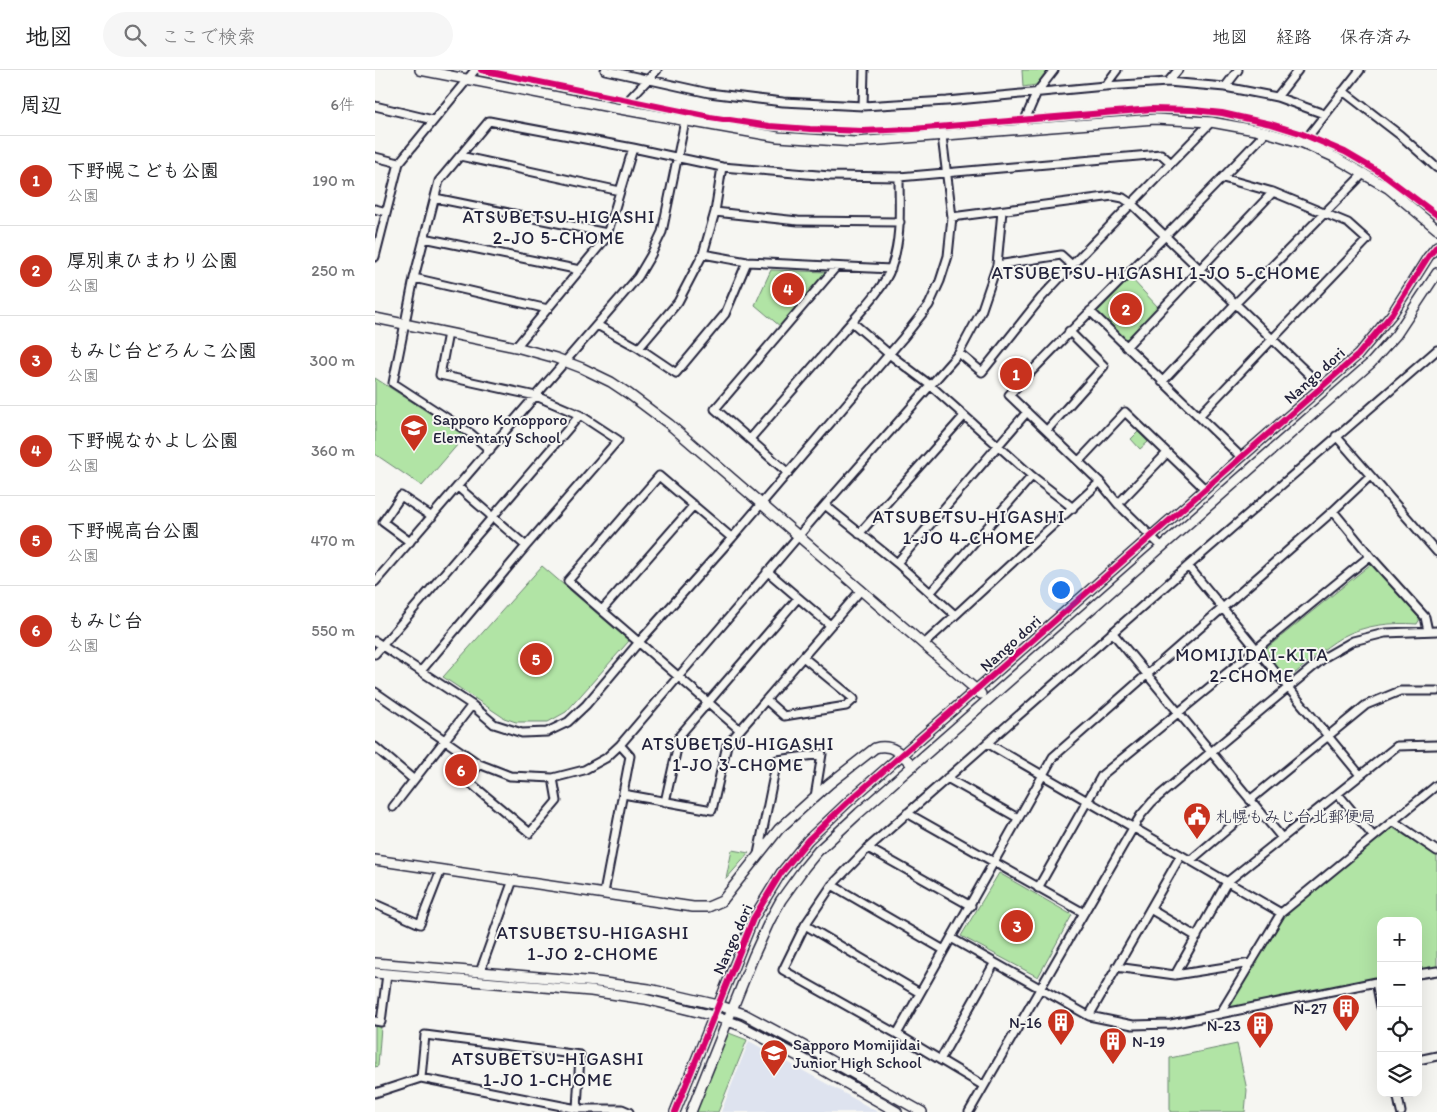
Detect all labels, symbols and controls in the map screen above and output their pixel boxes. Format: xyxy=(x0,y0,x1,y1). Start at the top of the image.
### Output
search box xyxy=(103,12,453,57)
icon: search xyxy=(121,21,149,49)
text: 地図 xyxy=(25,22,73,51)
text: ここで検索 xyxy=(161,25,256,48)
text: 地図 xyxy=(1212,26,1248,48)
text: 経路 xyxy=(1276,26,1312,48)
text: 保存済み xyxy=(1340,26,1412,48)
text: 周辺 xyxy=(20,92,62,117)
text: 6件 xyxy=(331,95,355,114)
text: 下野幌こども公園 xyxy=(67,159,219,182)
text: 1 xyxy=(32,171,40,190)
text: 190 m xyxy=(312,171,355,190)
text: 公園 xyxy=(67,186,99,205)
district label: ATSUBETSU-HIGASHI 2-JO 5-CHOME xyxy=(463,206,655,249)
text: 厚別東ひまわり公園 xyxy=(67,249,238,272)
text: 2 xyxy=(32,261,40,280)
text: 250 m xyxy=(311,261,355,280)
district label: ATSUBETSU-HIGASHI 1-JO 5-CHOME xyxy=(991,262,1321,284)
pin: 4 xyxy=(772,270,804,308)
text: 公園 xyxy=(67,276,99,295)
pin: 2 xyxy=(1110,290,1142,328)
text: もみじ台どろんこ公園 xyxy=(67,339,257,362)
street label: Nango dori xyxy=(1280,343,1349,408)
text: 3 xyxy=(32,351,40,370)
text: 300 m xyxy=(310,351,355,370)
pin: 1 xyxy=(1000,355,1032,393)
text: 公園 xyxy=(67,366,99,385)
place label: Sapporo Konopporo Elementary School xyxy=(433,410,567,447)
school or university icon: Sapporo Konopporo Elementary School xyxy=(399,413,429,452)
text: 下野幌なかよし公園 xyxy=(67,429,238,452)
text: 4 xyxy=(31,441,41,460)
text: 360 m xyxy=(311,441,355,460)
text: 公園 xyxy=(67,456,99,475)
district label: ATSUBETSU-HIGASHI 1-JO 4-CHOME xyxy=(873,506,1065,549)
text: 下野幌高台公園 xyxy=(67,519,200,542)
text: 5 xyxy=(32,531,40,550)
text: 470 m xyxy=(311,531,355,550)
text: 公園 xyxy=(67,546,99,565)
your location xyxy=(1048,577,1074,603)
text: もみじ台 xyxy=(67,609,143,632)
street label: Nango dori xyxy=(976,611,1045,676)
text: 6 xyxy=(32,621,40,640)
text: 550 m xyxy=(311,621,355,640)
text: 公園 xyxy=(67,636,99,655)
pin: 5 xyxy=(520,640,552,678)
district label: MOMIJIDAI-KITA 2-CHOME xyxy=(1175,644,1329,687)
district label: ATSUBETSU-HIGASHI 1-JO 3-CHOME xyxy=(642,733,834,776)
pin: 6 xyxy=(445,751,477,789)
public building icon: 札幌もみじ台北郵便局 xyxy=(1182,801,1212,840)
place label: 札幌もみじ台北郵便局 xyxy=(1216,807,1376,826)
street label: Nango dori xyxy=(708,901,756,977)
pin: 3 xyxy=(1001,907,1033,945)
map controls xyxy=(1377,917,1422,1097)
button: + xyxy=(1377,917,1422,962)
district label: ATSUBETSU-HIGASHI 1-JO 2-CHOME xyxy=(497,922,689,965)
button: − xyxy=(1377,962,1422,1007)
building icon: N-27 xyxy=(1331,993,1361,1032)
place label: N-27 xyxy=(1293,999,1327,1018)
building icon: N-16 xyxy=(1046,1007,1076,1046)
button: locate xyxy=(1377,1007,1422,1052)
building icon: N-23 xyxy=(1245,1010,1275,1049)
place label: N-16 xyxy=(1009,1013,1042,1032)
place label: N-23 xyxy=(1207,1016,1241,1035)
building icon: N-19 xyxy=(1098,1026,1128,1065)
place label: N-19 xyxy=(1132,1032,1165,1051)
place label: Sapporo Momijidai Junior High School xyxy=(793,1035,922,1072)
school or university icon: Sapporo Momijidai Junior High School xyxy=(759,1038,789,1077)
district label: ATSUBETSU-HIGASHI 1-JO 1-CHOME xyxy=(452,1048,644,1091)
button: layers xyxy=(1377,1052,1422,1097)

